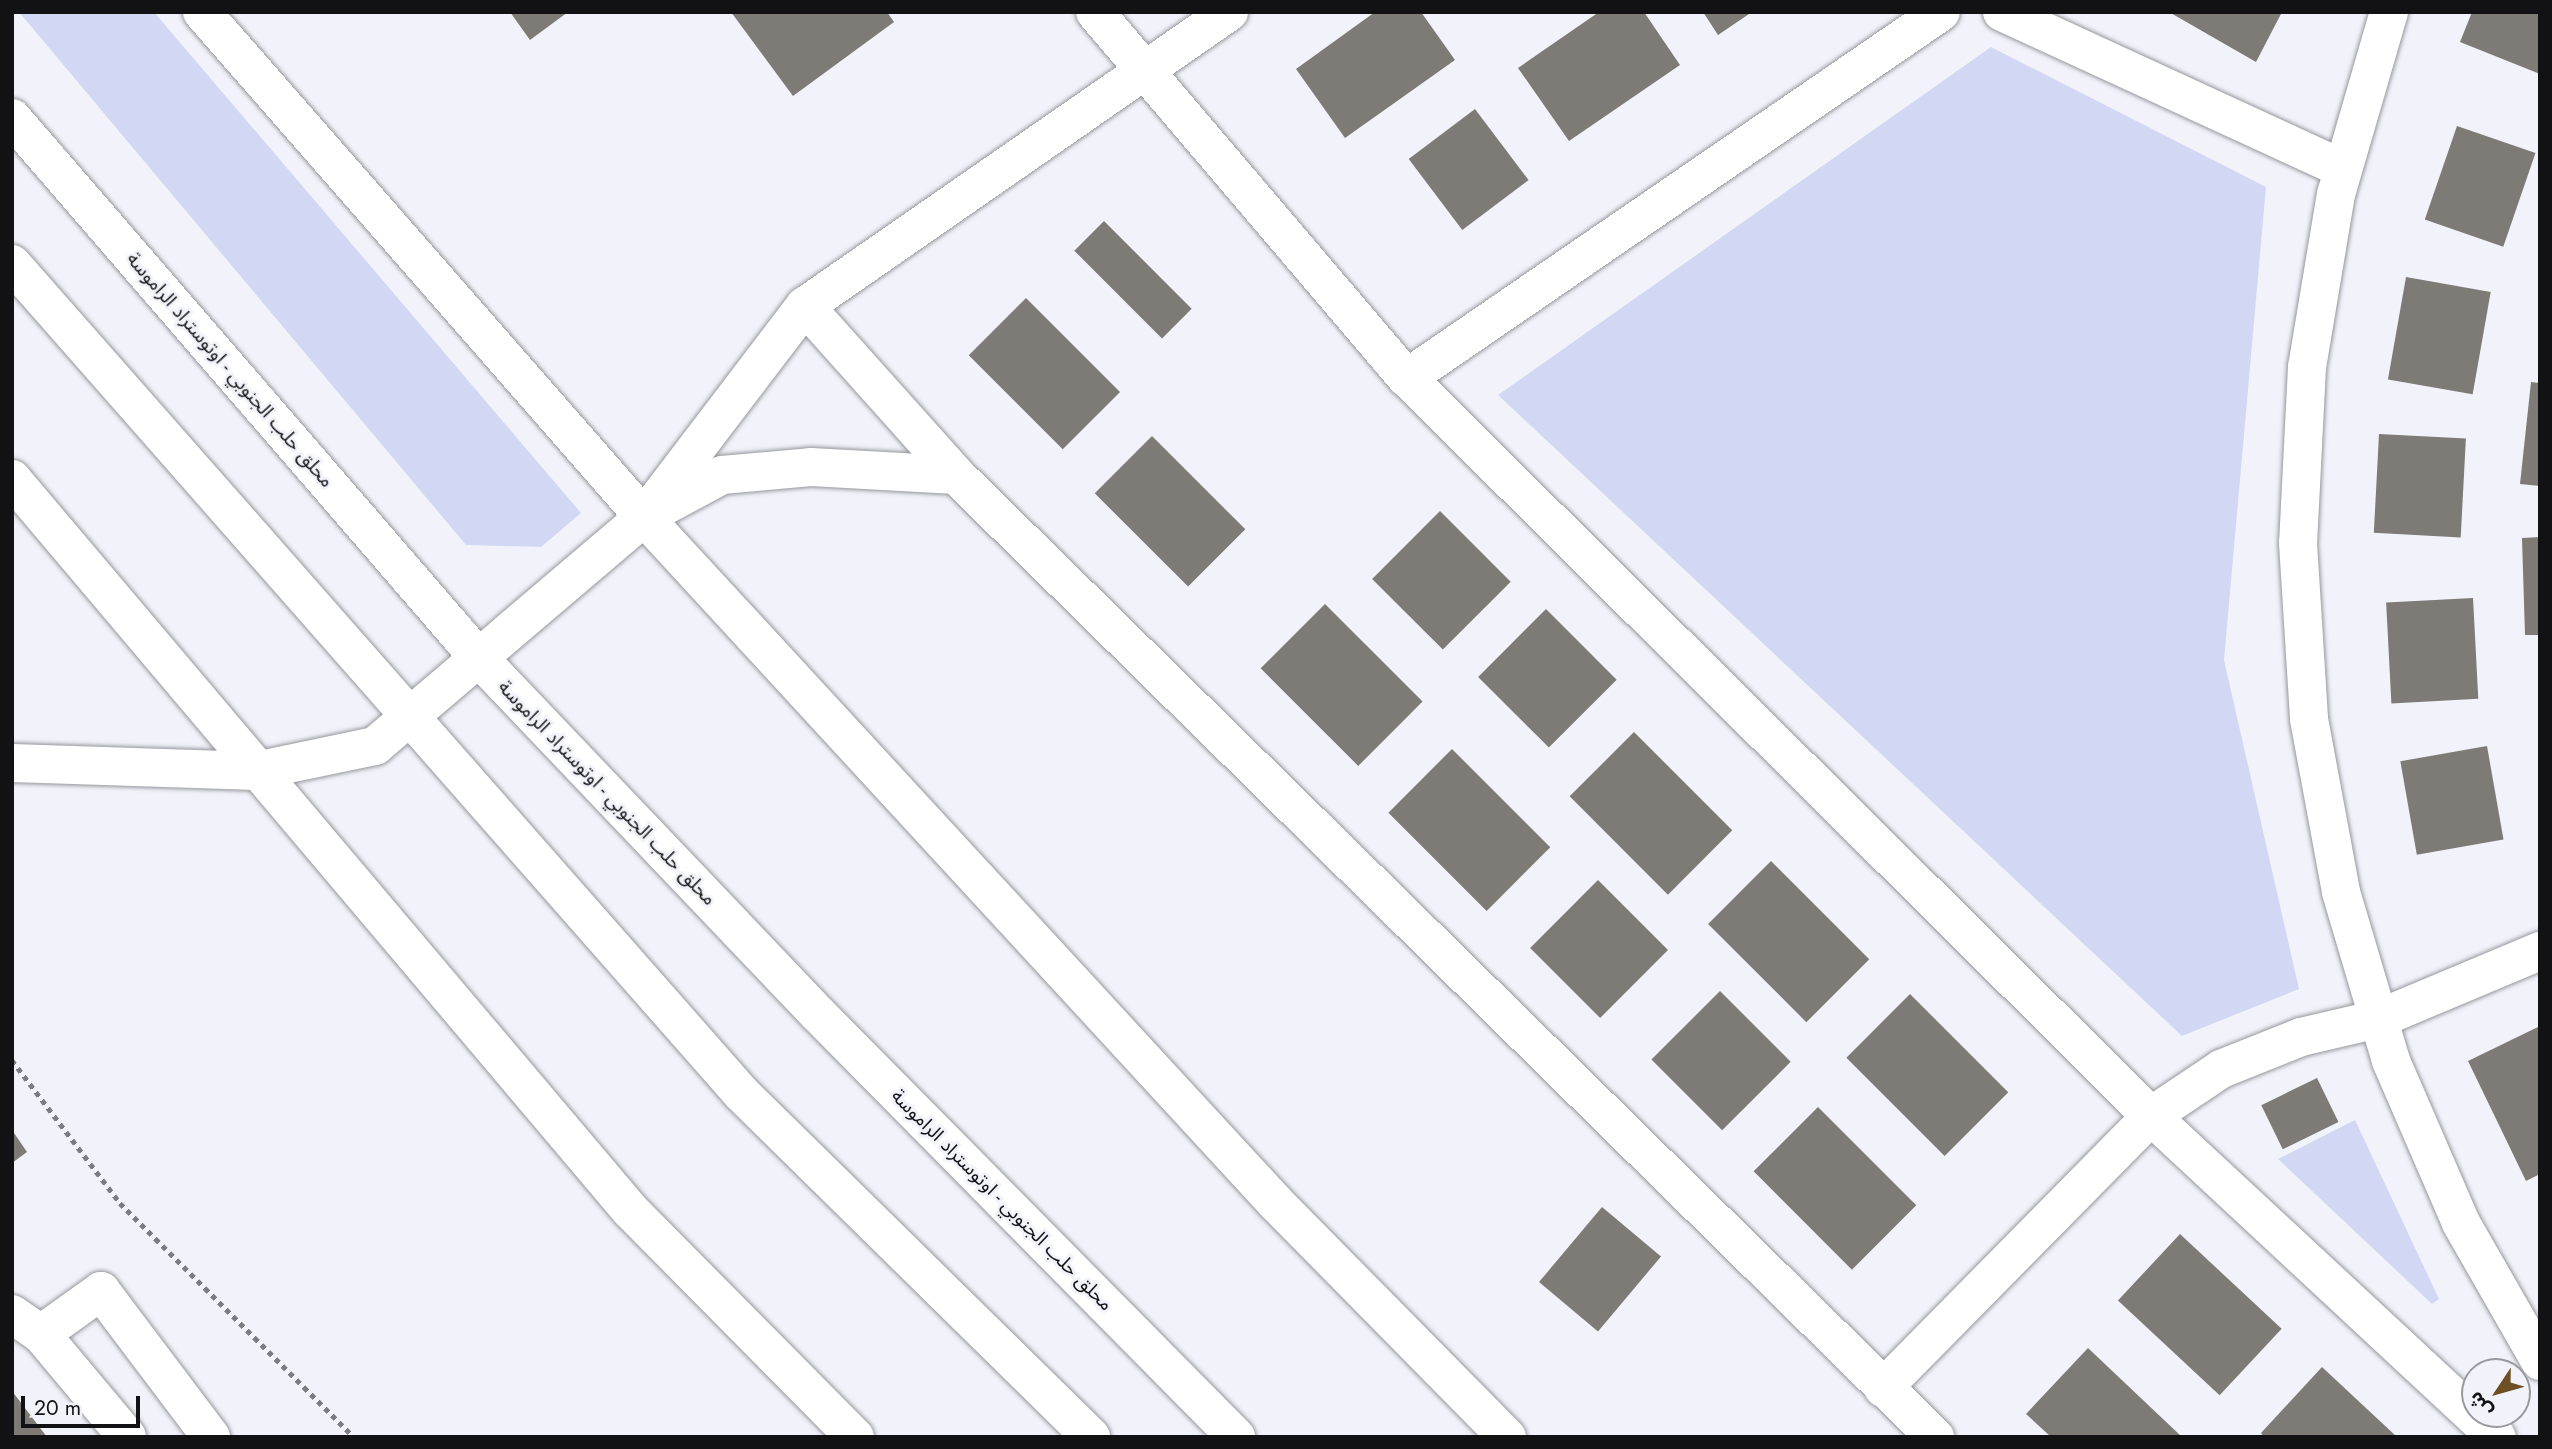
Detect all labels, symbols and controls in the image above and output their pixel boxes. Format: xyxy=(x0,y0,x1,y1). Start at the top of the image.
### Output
street label: محلق حلب الجنوبي - اوتوستراد الراموسة xyxy=(122,248,338,492)
street label: محلق حلب الجنوبي - اوتوستراد الراموسة xyxy=(493,676,721,910)
street label: محلق حلب الجنوبي - اوتوستراد الراموسة xyxy=(887,1085,1117,1315)
north arrow xyxy=(2461,1358,2531,1428)
scale bar xyxy=(24,1382,144,1426)
text: ش xyxy=(2462,1386,2499,1423)
text: 20 m xyxy=(34,1393,81,1423)

